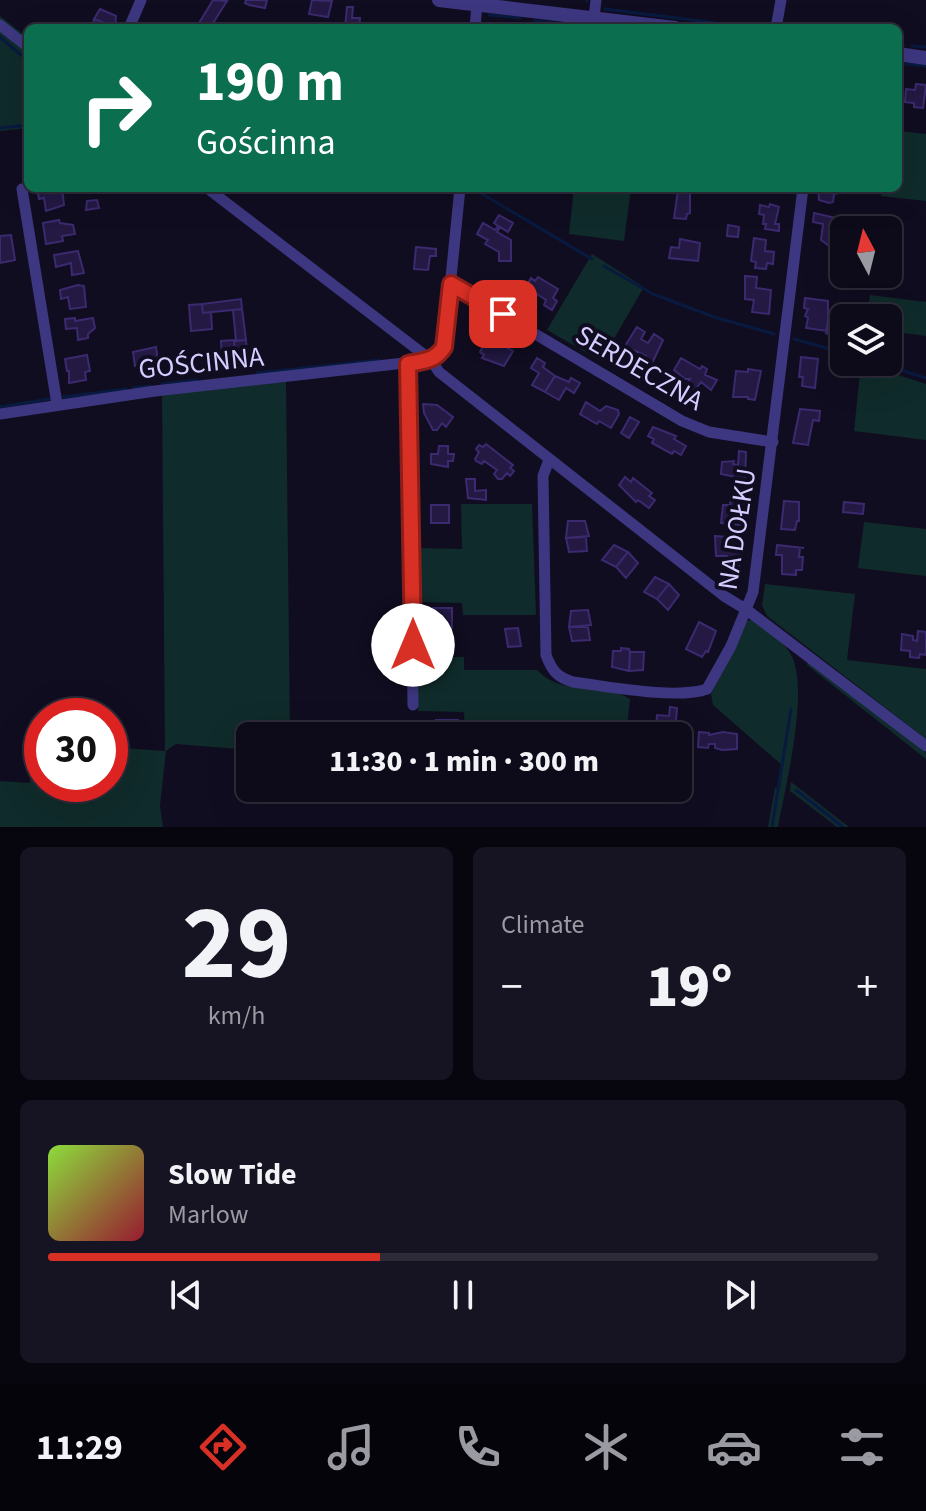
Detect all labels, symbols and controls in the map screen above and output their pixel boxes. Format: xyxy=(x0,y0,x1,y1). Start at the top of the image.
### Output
text: 190 m xyxy=(196,43,344,122)
icon: right xyxy=(64,56,168,160)
text: Gościnna xyxy=(196,117,336,168)
north arrow xyxy=(830,216,902,288)
map controls xyxy=(830,216,902,376)
pin xyxy=(469,280,537,348)
icon: arrive xyxy=(481,292,525,336)
button: layers xyxy=(830,304,902,376)
street label: SERDECZNA xyxy=(568,315,712,421)
street label: GOŚCINNA xyxy=(137,336,266,389)
street label: NA DOŁKU xyxy=(708,465,766,593)
position arrow xyxy=(371,603,455,687)
speed limit sign: 30 xyxy=(24,698,128,802)
text: 11:30 · 1 min · 300 m xyxy=(329,740,599,783)
text: 29 xyxy=(182,871,291,1019)
text: Climate xyxy=(501,906,585,943)
text: 19° xyxy=(646,945,733,1030)
text: − xyxy=(501,956,523,1019)
text: + xyxy=(856,956,878,1019)
text: km/h xyxy=(208,997,265,1034)
text: Slow Tide xyxy=(168,1153,297,1196)
text: Marlow xyxy=(168,1196,248,1233)
icon: previous xyxy=(164,1273,208,1317)
icon: pause xyxy=(441,1273,485,1317)
icon: next xyxy=(718,1273,762,1317)
icon: directions xyxy=(195,1419,251,1475)
icon: music xyxy=(323,1419,379,1475)
icon: phone xyxy=(450,1419,506,1475)
icon: climate xyxy=(578,1419,634,1475)
icon: car xyxy=(706,1419,762,1475)
icon: filters xyxy=(834,1419,890,1475)
text: 11:29 xyxy=(36,1422,123,1473)

